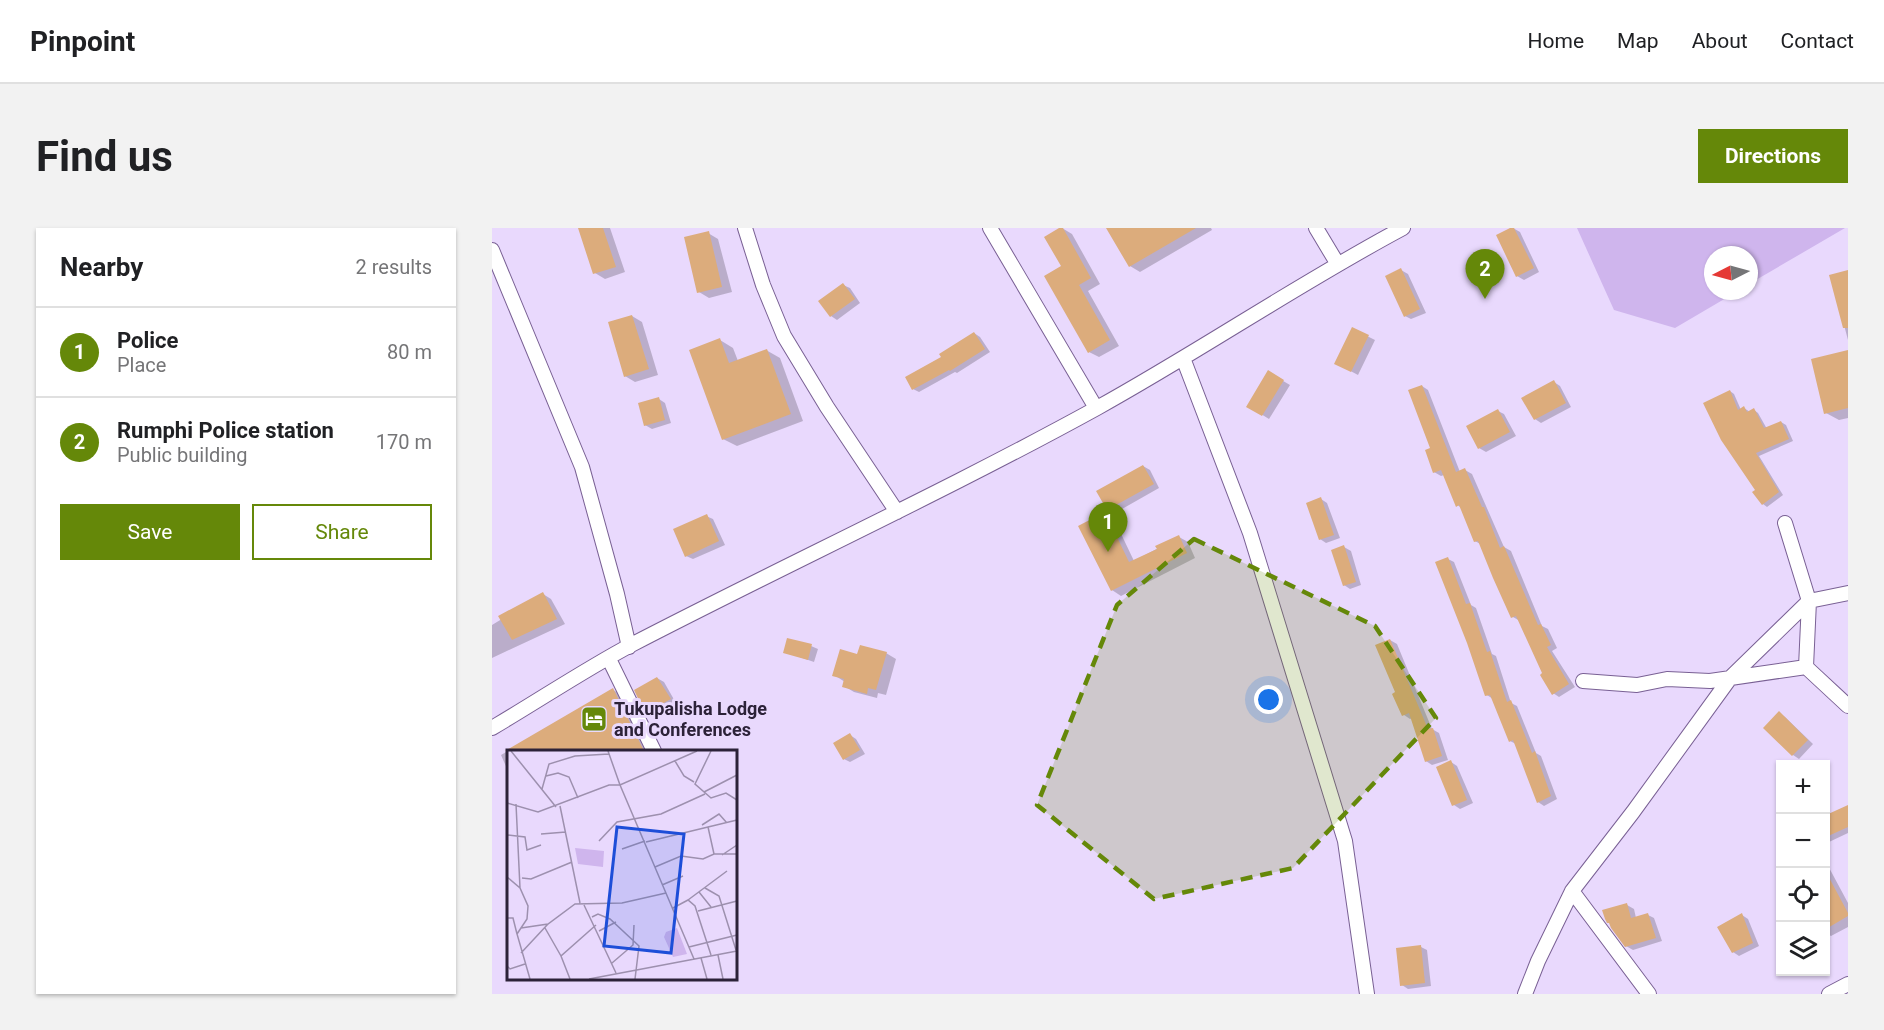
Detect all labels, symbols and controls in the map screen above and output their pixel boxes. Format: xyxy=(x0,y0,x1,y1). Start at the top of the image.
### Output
text: Pinpoint xyxy=(30,25,135,58)
text: Home xyxy=(1528,29,1584,53)
text: Map xyxy=(1617,29,1659,53)
text: About xyxy=(1692,29,1748,53)
text: Contact xyxy=(1781,29,1854,53)
button: Directions xyxy=(1698,129,1848,183)
text: Find us xyxy=(36,132,173,181)
north arrow xyxy=(1704,246,1758,300)
pin: 2 xyxy=(1466,250,1504,299)
text: Nearby xyxy=(60,252,143,282)
text: 2 results xyxy=(356,255,432,279)
text: Police xyxy=(117,328,178,353)
text: 1 xyxy=(74,340,85,364)
text: 80 m xyxy=(387,340,432,364)
text: Place xyxy=(117,353,166,377)
text: Rumphi Police station xyxy=(117,418,334,443)
text: 2 xyxy=(74,430,85,454)
text: 170 m xyxy=(376,430,432,454)
text: Public building xyxy=(117,443,247,467)
pin: 1 xyxy=(1088,502,1128,552)
button: Save xyxy=(60,504,240,560)
button: Share xyxy=(252,504,432,560)
your location xyxy=(1254,685,1283,714)
place label: Tukupalisha Lodge and Conferences xyxy=(614,698,767,740)
hotel icon: Tukupalisha Lodge and Conferences xyxy=(579,704,609,734)
inset map xyxy=(507,750,736,979)
map controls xyxy=(1776,760,1830,976)
button: + xyxy=(1776,760,1830,814)
button: − xyxy=(1776,814,1830,868)
button: locate xyxy=(1776,868,1830,922)
button: layers xyxy=(1776,922,1830,976)

